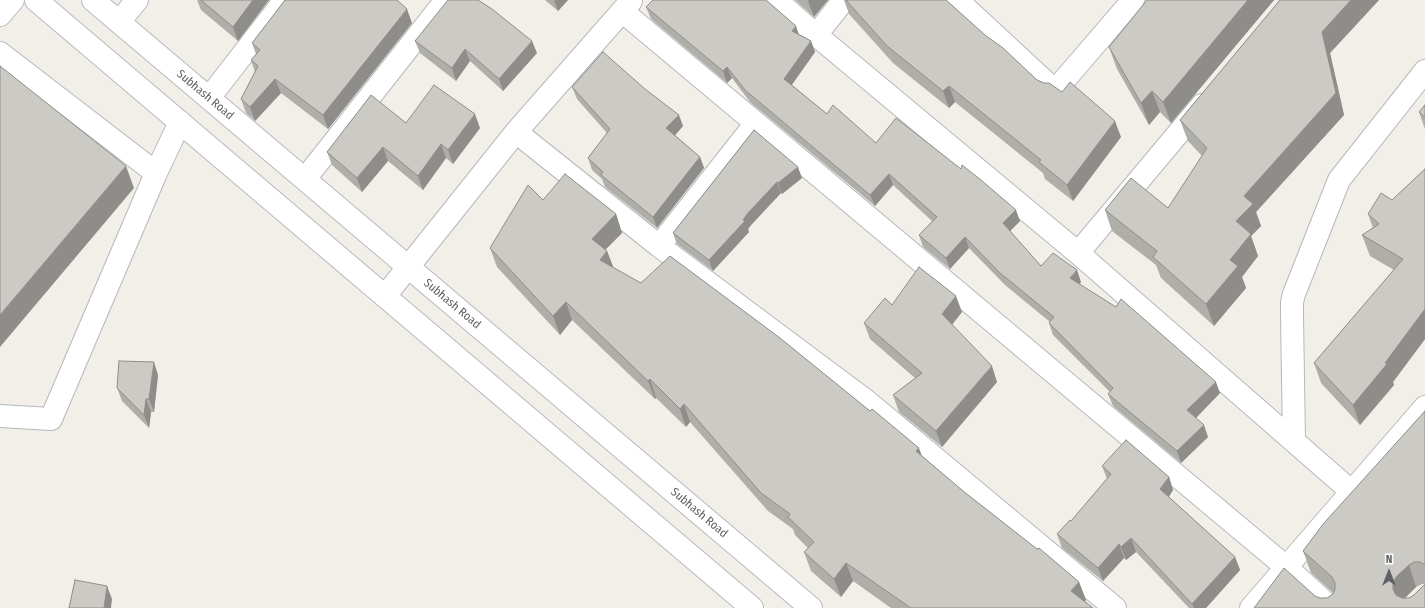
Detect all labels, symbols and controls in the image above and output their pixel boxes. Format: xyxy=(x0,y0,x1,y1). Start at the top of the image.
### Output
street label: Subhash Road xyxy=(174,67,236,123)
street label: Subhash Road xyxy=(421,276,483,332)
street label: Subhash Road xyxy=(668,485,730,541)
north arrow xyxy=(1369,552,1409,592)
text: N xyxy=(1386,553,1392,566)

